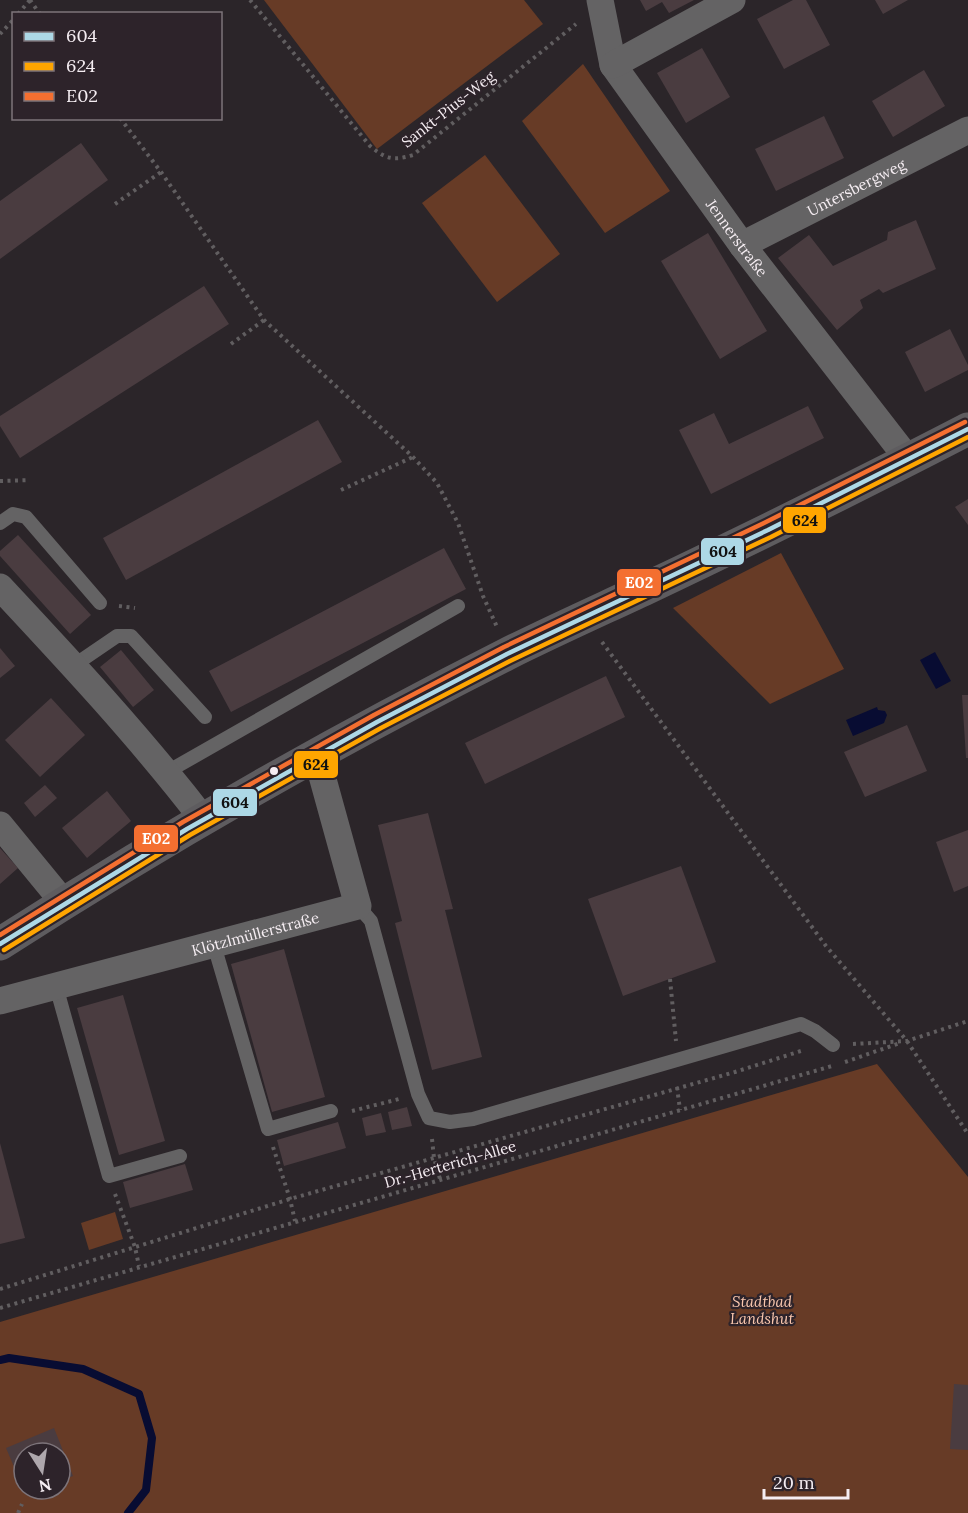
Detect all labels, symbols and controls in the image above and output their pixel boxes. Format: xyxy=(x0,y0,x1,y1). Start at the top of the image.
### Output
legend xyxy=(12,12,222,120)
text: 604 xyxy=(66,24,98,47)
text: 624 xyxy=(66,54,96,77)
street label: Sankt-Pius-Weg xyxy=(398,66,499,151)
text: E02 xyxy=(66,84,98,107)
street label: Untersbergweg xyxy=(804,154,909,220)
street label: Jennerstraße xyxy=(702,194,772,280)
line badge: 624 xyxy=(782,506,827,534)
text: 624 xyxy=(792,510,818,530)
line badge: 604 xyxy=(700,537,745,566)
text: 604 xyxy=(709,541,737,561)
line badge: E02 xyxy=(616,568,662,597)
text: E02 xyxy=(625,572,653,592)
line badge: 624 xyxy=(293,750,339,779)
text: 624 xyxy=(303,754,329,774)
unlabelled marker xyxy=(268,765,280,777)
line badge: 604 xyxy=(212,788,258,817)
text: 604 xyxy=(221,792,249,812)
line badge: E02 xyxy=(133,824,179,853)
text: E02 xyxy=(142,828,170,848)
street label: Klötzlmüllerstraße xyxy=(189,907,321,959)
street label: Dr.-Herterich-Allee xyxy=(382,1136,518,1192)
park label: Stadtbad Landshut xyxy=(730,1292,794,1328)
north arrow xyxy=(12,1441,72,1501)
scale bar xyxy=(764,1462,848,1500)
text: 20 m xyxy=(773,1471,815,1494)
text: N xyxy=(37,1475,53,1497)

